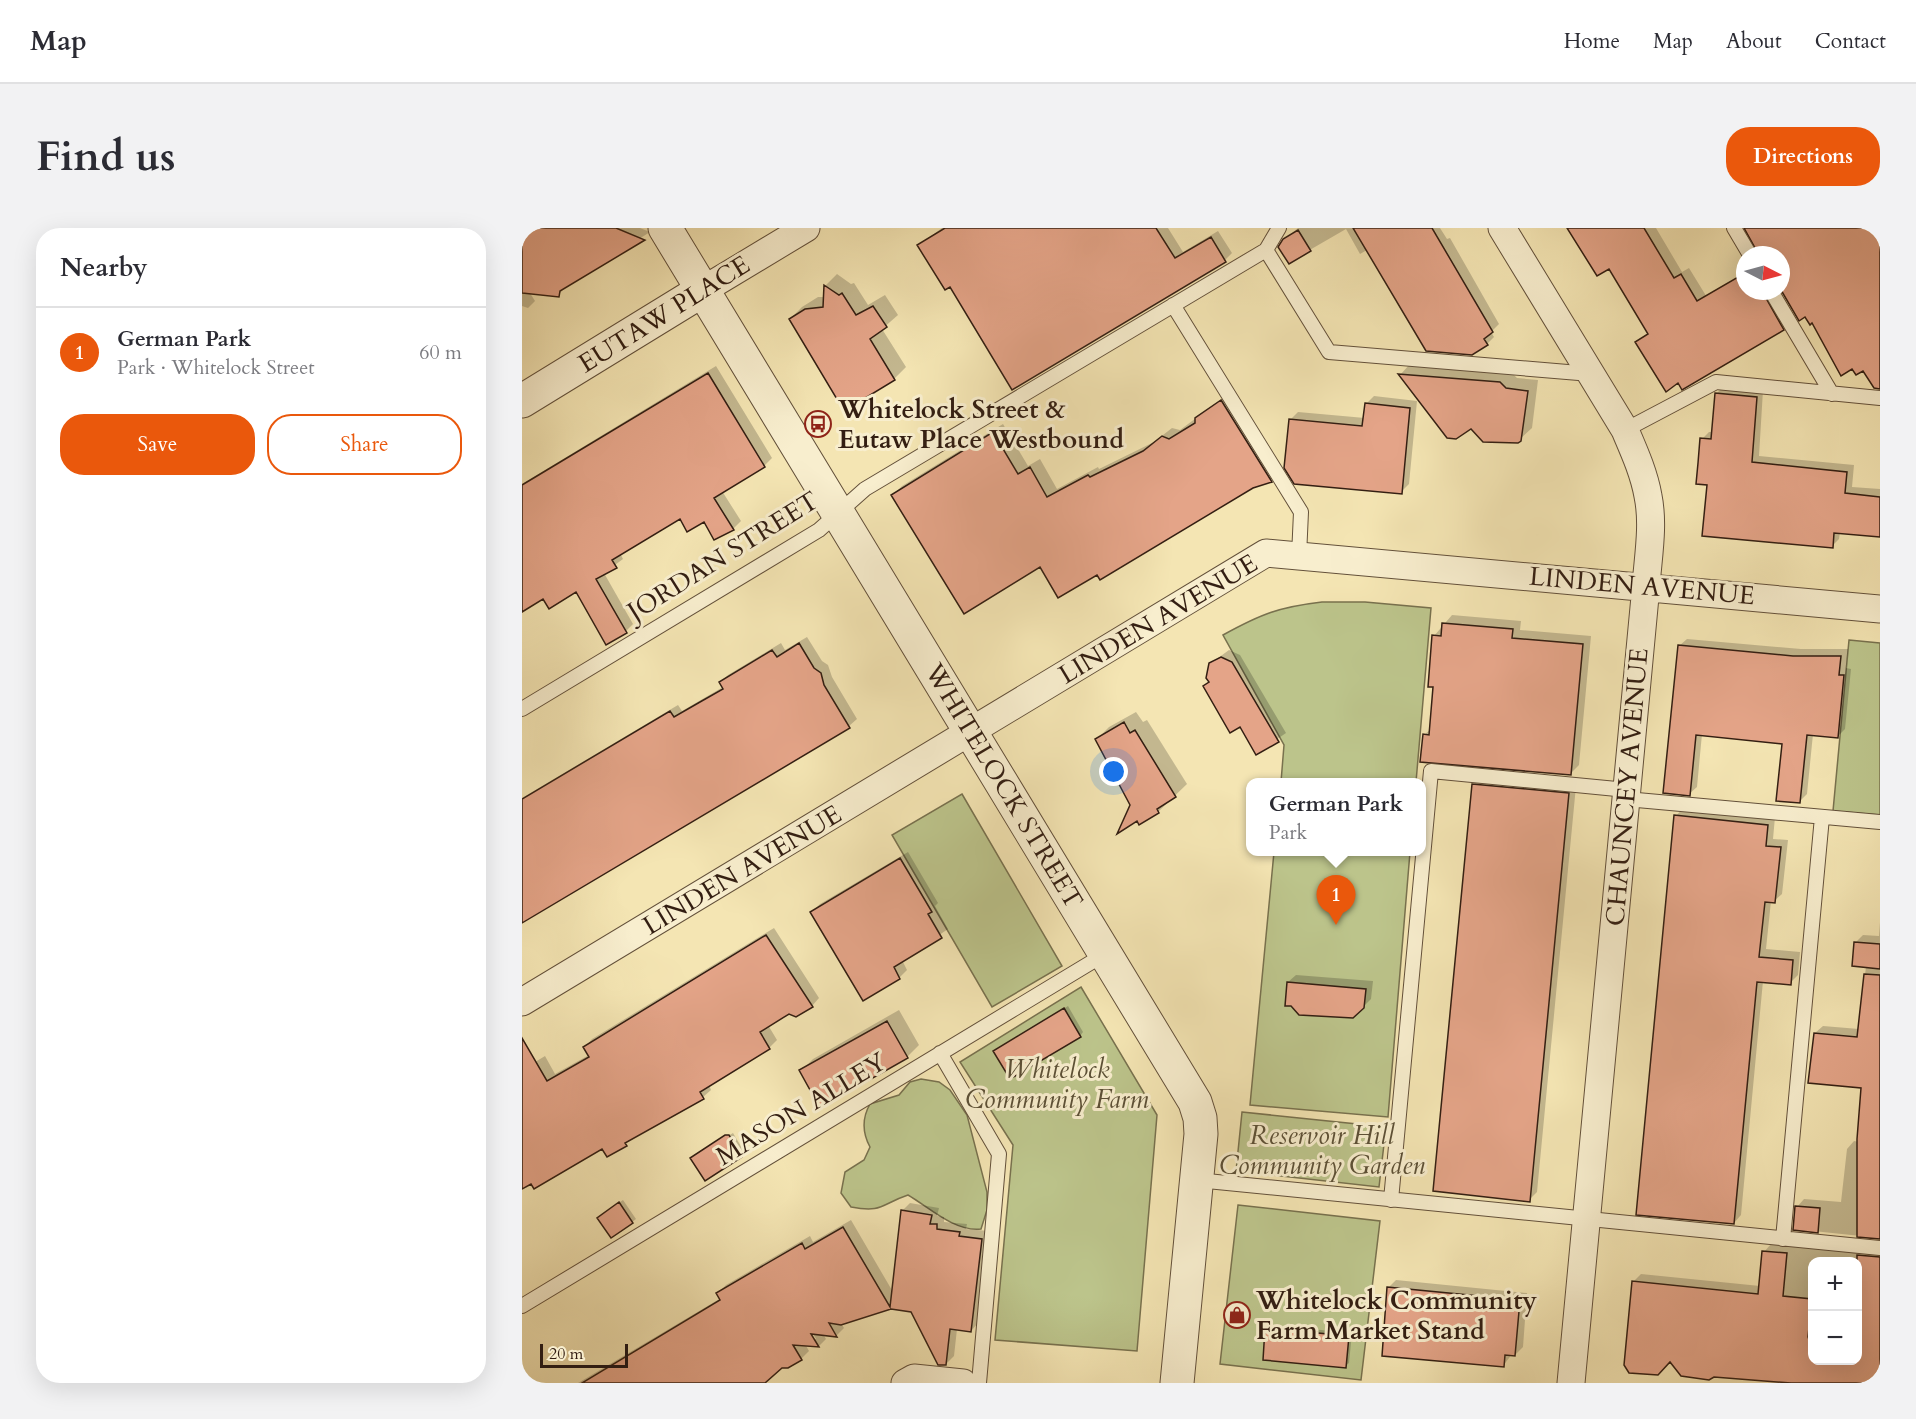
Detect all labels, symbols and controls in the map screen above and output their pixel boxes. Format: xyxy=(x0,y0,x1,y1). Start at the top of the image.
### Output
text: Map xyxy=(30,22,87,60)
text: Home xyxy=(1564,27,1620,56)
text: Map xyxy=(1653,27,1693,56)
text: About xyxy=(1726,27,1782,56)
text: Contact xyxy=(1815,27,1886,56)
button: Directions xyxy=(1726,127,1880,186)
text: Find us xyxy=(36,128,176,185)
north arrow xyxy=(1736,246,1790,300)
street label: EUTAW PLACE xyxy=(572,247,756,381)
text: Nearby xyxy=(60,250,148,285)
text: German Park xyxy=(117,324,251,354)
text: 1 xyxy=(74,339,85,366)
text: 60 m xyxy=(419,339,462,366)
text: Park · Whitelock Street xyxy=(117,354,315,381)
place label: Whitelock Street & Eutaw Place Westbound xyxy=(837,392,1124,457)
bus stop icon: Whitelock Street & Eutaw Place Westbound xyxy=(803,409,833,439)
button: Save xyxy=(60,414,255,475)
button: Share xyxy=(267,414,462,475)
street label: JORDAN STREET xyxy=(617,483,825,631)
street label: LINDEN AVENUE xyxy=(1052,546,1264,692)
street label: LINDEN AVENUE xyxy=(1528,559,1756,613)
street label: CHAUNCEY AVENUE xyxy=(1597,647,1657,927)
street label: WHITELOCK STREET xyxy=(916,656,1091,915)
your location xyxy=(1099,757,1128,786)
popup xyxy=(1246,778,1426,856)
text: German Park xyxy=(1269,789,1403,819)
street label: LINDEN AVENUE xyxy=(636,797,848,943)
text: Park xyxy=(1269,819,1307,846)
pin: 1 xyxy=(1316,876,1356,925)
street label: MASON ALLEY xyxy=(709,1044,893,1174)
park label: Whitelock Community Farm xyxy=(965,1052,1149,1117)
park label: Reservoir Hill Community Garden xyxy=(1219,1118,1425,1183)
map controls xyxy=(1808,1257,1862,1365)
button: + xyxy=(1808,1257,1862,1311)
place label: Whitelock Community Farm Market Stand xyxy=(1255,1283,1537,1348)
shop icon: Whitelock Community Farm Market Stand xyxy=(1222,1300,1252,1330)
button: − xyxy=(1808,1311,1862,1365)
scale bar xyxy=(540,1341,628,1368)
text: 20 m xyxy=(549,1343,583,1365)

